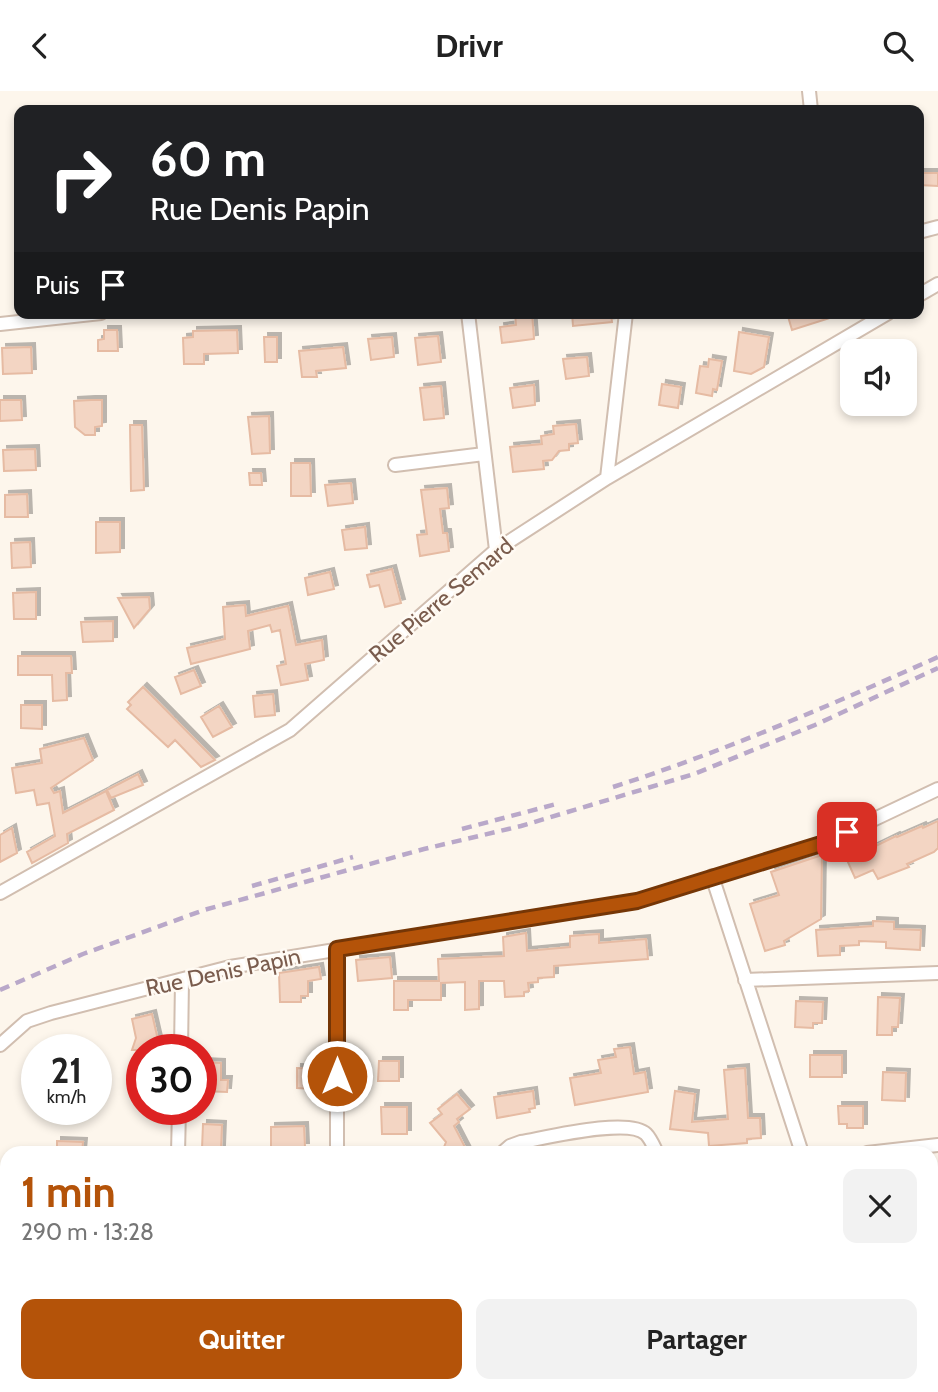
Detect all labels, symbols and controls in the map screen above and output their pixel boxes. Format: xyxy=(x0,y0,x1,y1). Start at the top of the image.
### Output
text: Drivr xyxy=(435,26,503,65)
icon: back xyxy=(21,27,59,65)
icon: search xyxy=(879,27,917,65)
text: 60 m xyxy=(150,129,266,188)
icon: right xyxy=(35,133,126,224)
text: Rue Denis Papin xyxy=(150,189,370,228)
icon: arrive xyxy=(94,266,132,304)
text: Puis xyxy=(35,269,80,301)
map controls xyxy=(840,339,917,416)
button: sound xyxy=(840,339,917,416)
street label: Rue Pierre Semard xyxy=(363,532,519,668)
pin xyxy=(817,802,877,862)
icon: arrive xyxy=(828,813,866,851)
street label: Rue Denis Papin xyxy=(143,942,303,1002)
speed limit sign: 30 xyxy=(126,1034,217,1125)
position arrow xyxy=(300,1039,374,1113)
text: 21 xyxy=(51,1049,82,1092)
text: km/h xyxy=(47,1086,86,1108)
text: 1 min xyxy=(21,1166,116,1218)
button: close xyxy=(843,1169,917,1243)
text: 290 m · 13:28 xyxy=(21,1218,154,1246)
button: Quitter xyxy=(21,1299,462,1379)
button: Partager xyxy=(476,1299,917,1379)

